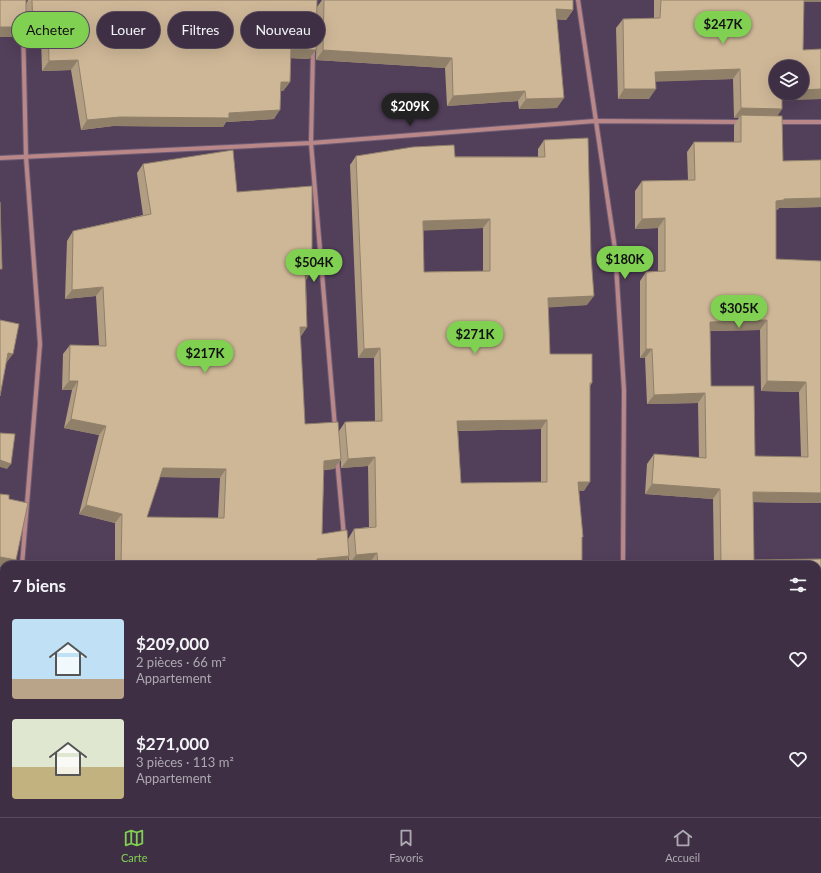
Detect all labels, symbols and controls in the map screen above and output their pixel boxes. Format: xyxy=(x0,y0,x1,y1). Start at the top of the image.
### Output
pin: $247K xyxy=(695,11,751,45)
chip: Acheter xyxy=(12,12,89,48)
chip: Louer xyxy=(97,12,160,48)
chip: Filtres xyxy=(168,12,233,48)
chip: Nouveau xyxy=(241,12,325,48)
text: $247K xyxy=(703,16,743,32)
map controls xyxy=(769,60,809,100)
button: layers xyxy=(769,60,809,100)
pin: $209K xyxy=(382,93,438,127)
text: $209K xyxy=(390,98,430,114)
pin: $180K xyxy=(597,246,653,280)
pin: $504K xyxy=(286,249,342,283)
text: $180K xyxy=(605,251,645,267)
text: $504K xyxy=(294,254,334,270)
pin: $305K xyxy=(711,295,767,329)
text: $305K xyxy=(719,300,759,316)
pin: $271K xyxy=(447,321,503,355)
text: $271K xyxy=(455,326,495,342)
pin: $217K xyxy=(177,340,233,374)
text: $217K xyxy=(185,345,225,361)
icon: filters xyxy=(787,574,809,596)
text: 7 biens xyxy=(12,575,66,596)
text: $209,000 xyxy=(136,633,209,654)
icon: home xyxy=(44,635,92,683)
icon: heart xyxy=(787,648,809,670)
text: 2 pièces · 66 m² xyxy=(136,654,226,670)
text: Appartement xyxy=(136,670,211,686)
text: $271,000 xyxy=(136,733,209,754)
icon: home xyxy=(44,735,92,783)
icon: heart xyxy=(787,748,809,770)
text: 3 pièces · 113 m² xyxy=(136,754,234,770)
text: Appartement xyxy=(136,770,211,786)
tab: Carte xyxy=(121,827,147,864)
tab: Favoris xyxy=(389,827,423,864)
tab: Accueil xyxy=(665,827,700,864)

